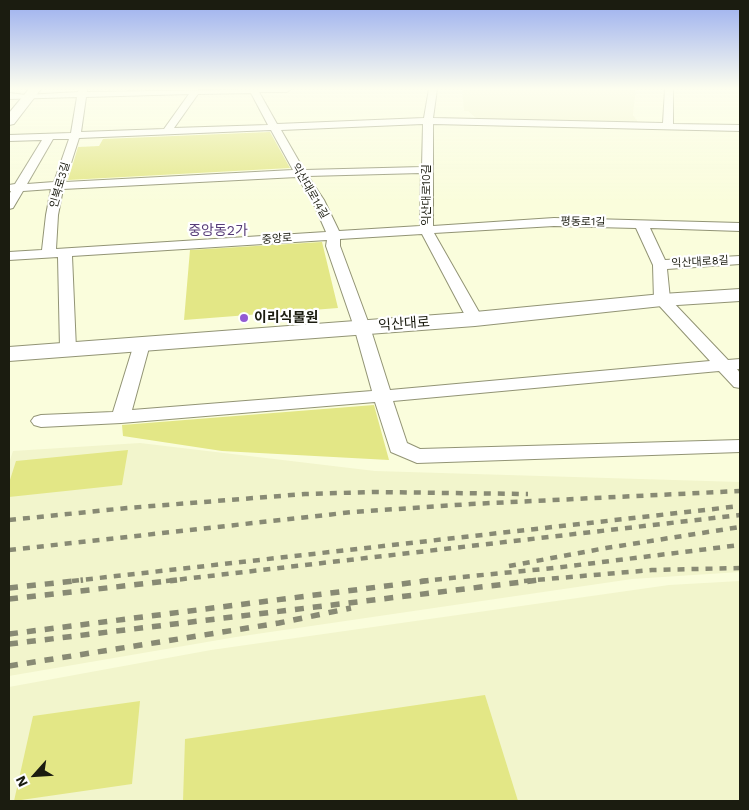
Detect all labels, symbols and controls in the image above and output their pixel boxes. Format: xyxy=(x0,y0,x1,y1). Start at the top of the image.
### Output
street label: 인북로3길 xyxy=(47,161,73,209)
street label: 익산대로14길 xyxy=(289,161,331,221)
street label: 익산대로10길 xyxy=(420,164,434,226)
street label: 평동로1길 xyxy=(561,215,605,229)
district label: 중앙동2가 xyxy=(188,223,248,239)
street label: 중앙로 xyxy=(261,231,293,247)
street label: 익산대로8길 xyxy=(671,254,729,270)
place label: 이리식물원 xyxy=(254,310,318,326)
marker: 이리식물원 xyxy=(238,312,250,324)
street label: 익산대로 xyxy=(378,314,430,334)
north arrow xyxy=(10,750,60,800)
text: N xyxy=(12,773,31,790)

